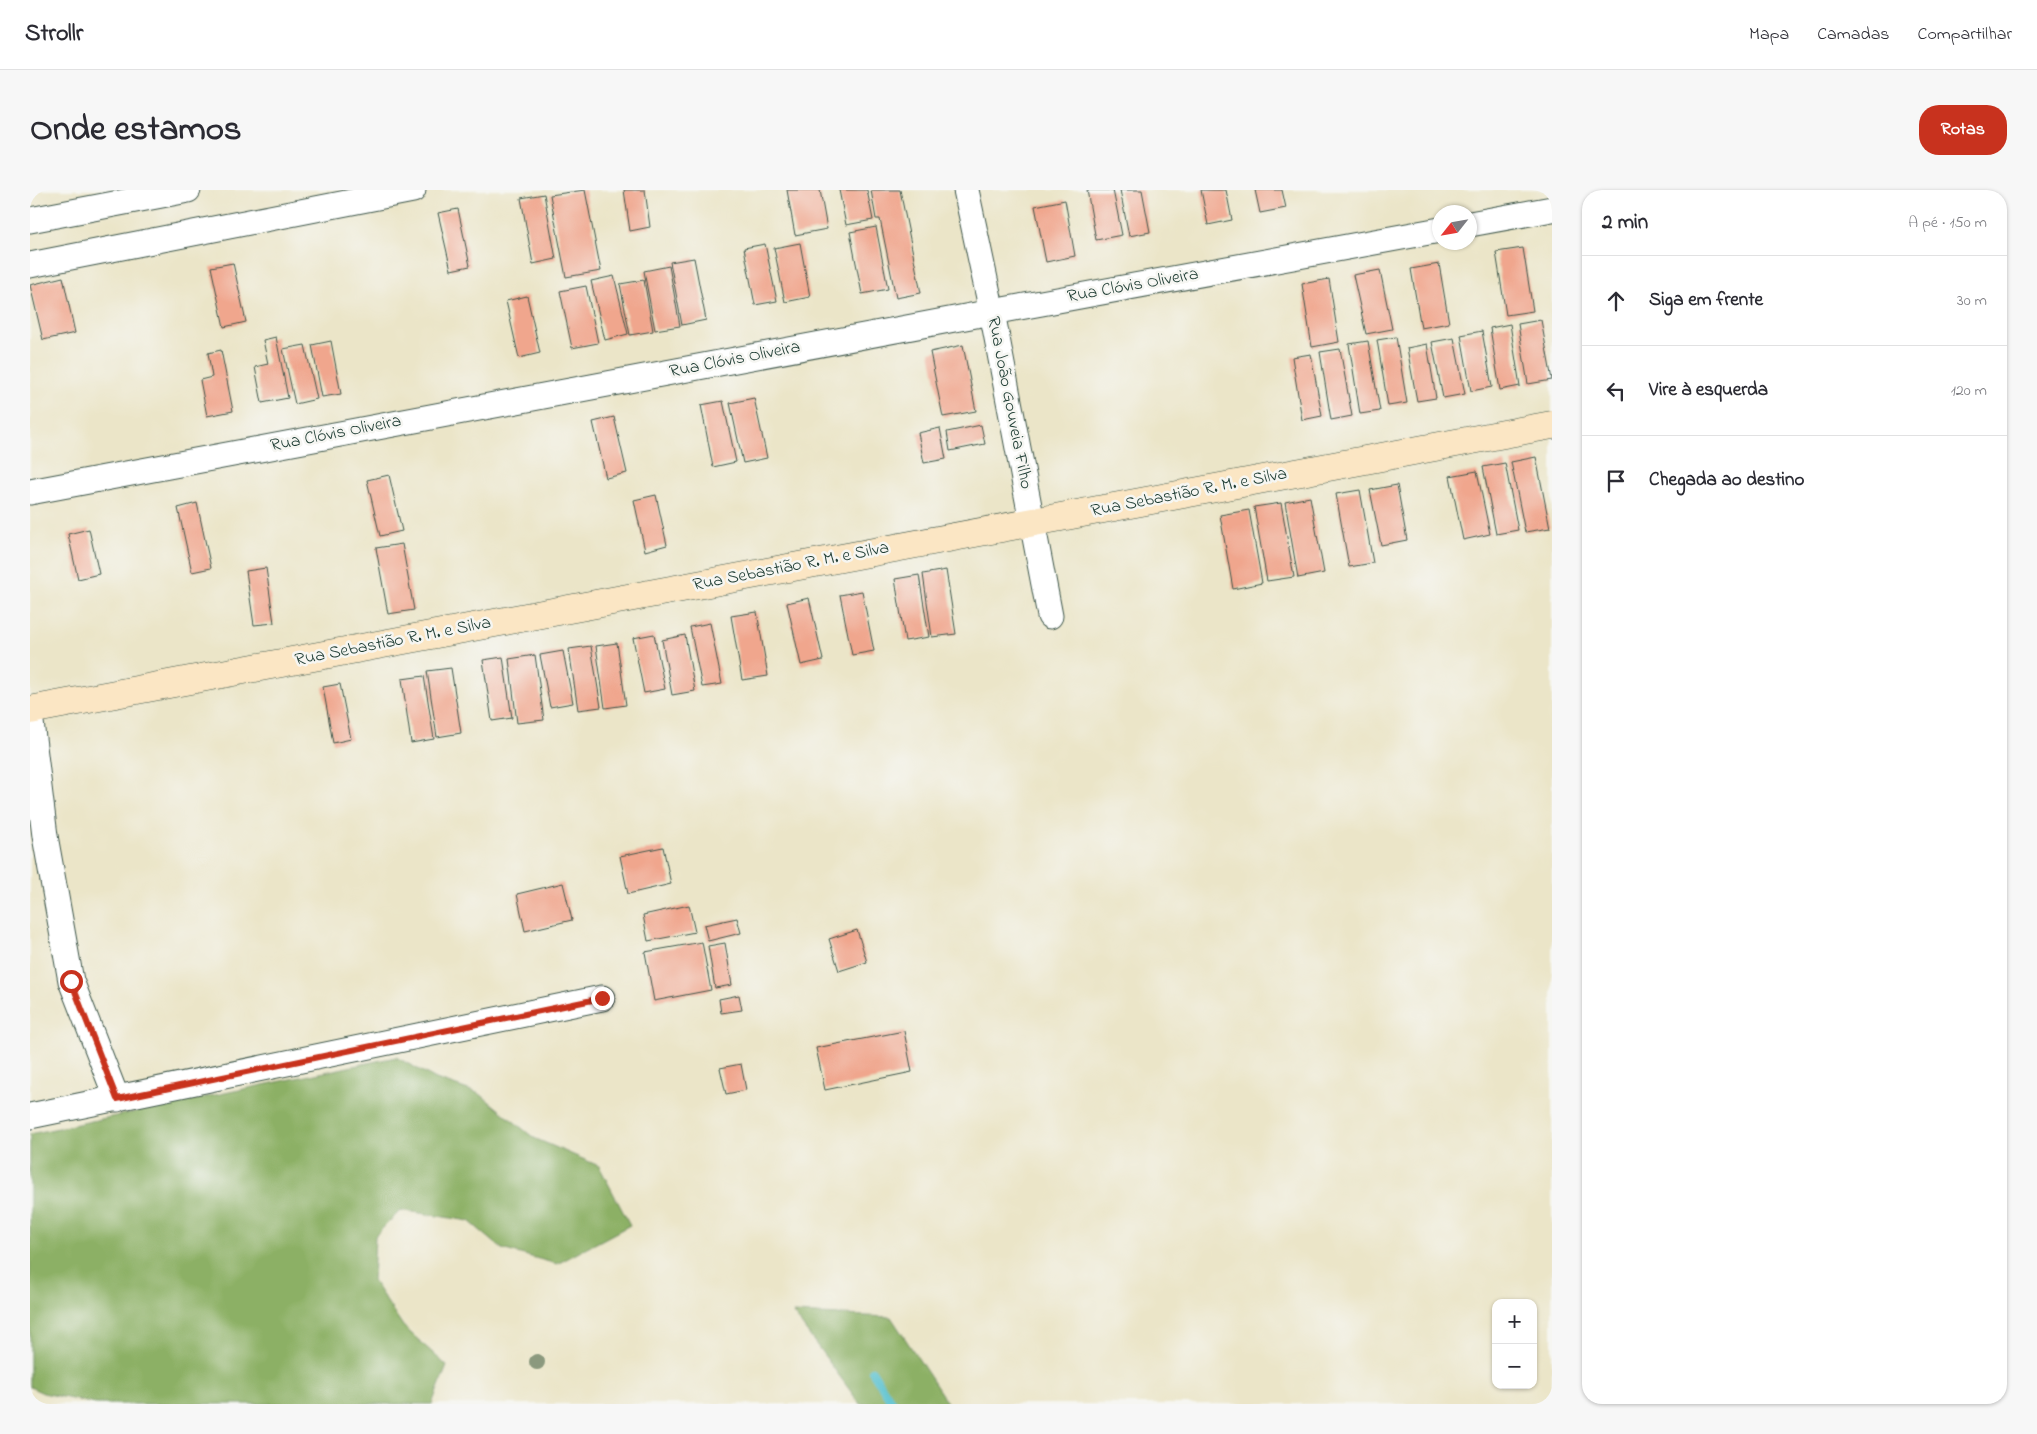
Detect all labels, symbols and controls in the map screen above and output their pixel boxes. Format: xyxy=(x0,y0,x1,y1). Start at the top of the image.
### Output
text: Strollr xyxy=(25,17,83,52)
text: Mapa xyxy=(1749,22,1789,48)
text: Camadas xyxy=(1817,22,1890,48)
text: Compartilhar xyxy=(1918,22,2012,48)
text: Onde estamos xyxy=(30,105,242,156)
button: Rotas xyxy=(1919,105,2007,155)
north arrow xyxy=(1432,205,1477,250)
text: 2 min xyxy=(1602,208,1648,238)
text: A pé · 150 m xyxy=(1908,211,1987,235)
street label: Rua Clóvis Oliveira xyxy=(1065,262,1201,310)
icon: ahead xyxy=(1602,287,1630,315)
text: Siga em frente xyxy=(1649,287,1763,314)
text: 30 m xyxy=(1957,289,1987,313)
street label: Rua João Gouveia Filho xyxy=(980,314,1038,492)
street label: Rua Clóvis Oliveira xyxy=(667,335,803,385)
icon: left xyxy=(1602,377,1630,405)
text: Vire à esquerda xyxy=(1649,377,1768,404)
text: 120 m xyxy=(1951,379,1987,403)
street label: Rua Clóvis Oliveira xyxy=(268,409,404,459)
street label: Rua Sebastião R. M. e Silva xyxy=(1089,461,1289,525)
icon: arrive xyxy=(1602,467,1630,495)
text: Chegada ao destino xyxy=(1649,467,1804,494)
street label: Rua Sebastião R. M. e Silva xyxy=(691,535,891,599)
street label: Rua Sebastião R. M. e Silva xyxy=(293,610,493,674)
route start xyxy=(60,970,83,993)
route end xyxy=(591,987,614,1010)
map controls xyxy=(1492,1299,1537,1389)
button: + xyxy=(1492,1299,1537,1344)
button: − xyxy=(1492,1344,1537,1389)

